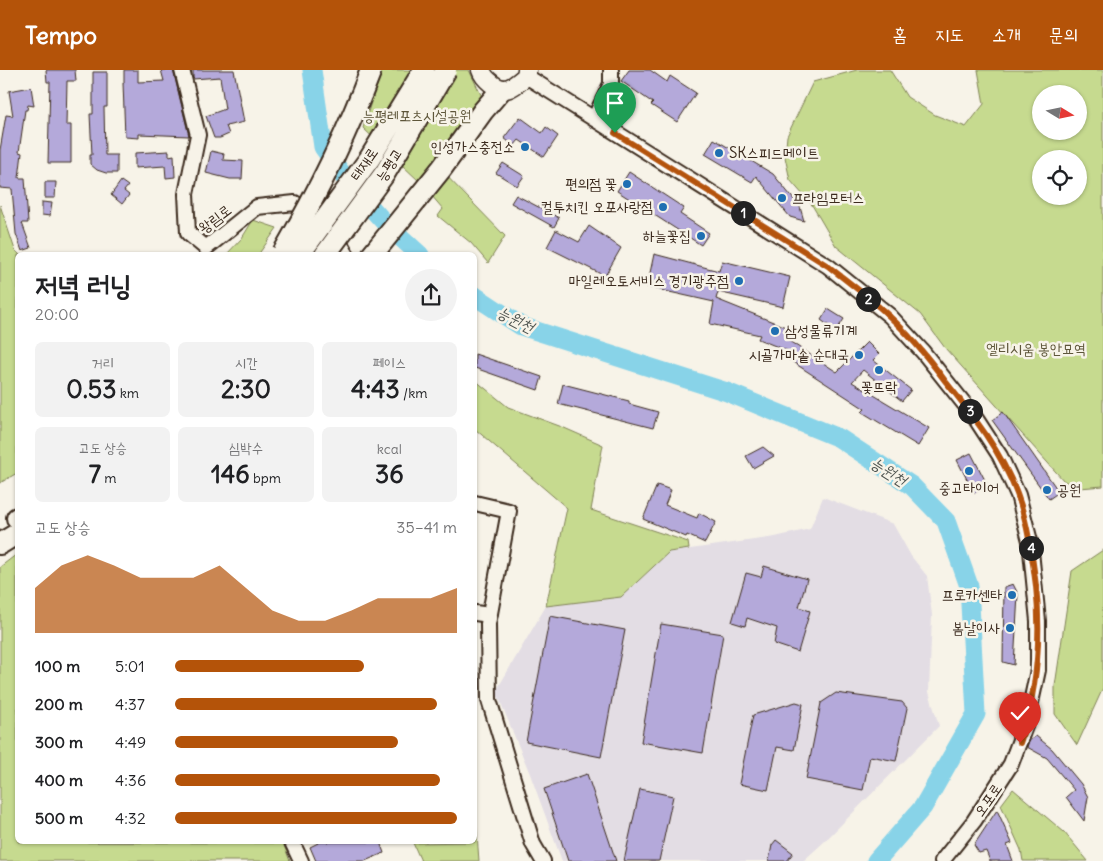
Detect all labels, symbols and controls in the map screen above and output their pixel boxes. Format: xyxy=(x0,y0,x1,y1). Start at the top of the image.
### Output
text: Tempo xyxy=(25,20,97,50)
text: 홈 xyxy=(893,23,907,46)
text: 지도 xyxy=(935,23,964,46)
text: 소개 xyxy=(992,23,1021,46)
text: 문의 xyxy=(1049,23,1078,46)
pin xyxy=(594,82,636,133)
north arrow xyxy=(1032,85,1088,140)
map controls xyxy=(1032,85,1087,205)
icon: arrive xyxy=(601,89,629,117)
park label: 능평레포츠시설공원 xyxy=(363,106,471,125)
place label: 인성가스충전소 xyxy=(431,137,515,156)
marker: 인성가스충전소 xyxy=(519,141,531,153)
street label: 태재로 xyxy=(345,143,382,184)
place label: SK스피드메이트 xyxy=(729,143,819,162)
street label: 능평교 xyxy=(371,144,406,185)
marker: SK스피드메이트 xyxy=(713,147,725,159)
button: locate xyxy=(1032,150,1087,205)
place label: 편의점 꽃 xyxy=(565,174,617,193)
marker: 편의점 꽃 xyxy=(621,178,633,190)
place label: 프라임모터스 xyxy=(792,188,864,207)
marker: 프라임모터스 xyxy=(776,192,788,204)
place label: 컬투치킨 오포사랑점 xyxy=(541,197,653,216)
street label: 왕림로 xyxy=(195,200,235,237)
pin: 1 xyxy=(730,200,756,226)
marker: 컬투치킨 오포사랑점 xyxy=(657,201,669,213)
text: 1 xyxy=(741,204,746,222)
place label: 하늘꽃집 xyxy=(643,226,691,245)
marker: 하늘꽃집 xyxy=(695,230,707,242)
text: 저녁 러닝 xyxy=(35,267,132,303)
button: share xyxy=(405,269,457,321)
place label: 마일레오토서비스 경기광주점 xyxy=(569,271,729,290)
marker: 마일레오토서비스 경기광주점 xyxy=(733,275,745,287)
pin: 2 xyxy=(856,286,880,312)
text: 2 xyxy=(865,290,872,308)
water label: 능원천 xyxy=(494,301,540,338)
text: 20:00 xyxy=(35,304,79,324)
place label: 삼성물류기계 xyxy=(785,321,857,340)
marker: 삼성물류기계 xyxy=(769,325,781,337)
park label: 엘리시움 봉안묘역 xyxy=(986,339,1086,358)
place label: 시골가마솥 순대국 xyxy=(749,345,849,364)
marker: 시골가마솥 순대국 xyxy=(853,349,865,361)
text: 거리 xyxy=(91,354,114,372)
text: 시간 xyxy=(235,354,257,372)
text: 페이스 xyxy=(372,354,406,372)
marker: 꽃뜨락 xyxy=(873,364,885,376)
text: 0.53 xyxy=(66,373,116,405)
text: 2:30 xyxy=(221,373,271,405)
text: 4:43 xyxy=(351,373,400,405)
place label: 꽃뜨락 xyxy=(861,377,898,396)
text: km xyxy=(116,384,139,402)
text: /km xyxy=(400,384,428,402)
pin: 3 xyxy=(958,398,982,424)
text: 3 xyxy=(967,402,974,420)
text: 고도 상승 xyxy=(78,439,127,457)
text: 심박수 xyxy=(229,439,263,457)
text: kcal xyxy=(377,440,402,458)
water label: 능원천 xyxy=(867,452,912,491)
text: 7 xyxy=(89,458,101,490)
text: 146 xyxy=(211,458,250,490)
text: 36 xyxy=(375,458,404,490)
marker: 중고타이어 xyxy=(963,465,975,477)
text: m xyxy=(101,469,117,487)
text: bpm xyxy=(250,469,281,487)
place label: 중고타이어 xyxy=(939,478,999,497)
place label: 공원 xyxy=(1057,480,1081,499)
marker: 공원 xyxy=(1041,484,1053,496)
text: 고도 상승 xyxy=(35,517,90,537)
text: 35–41 m xyxy=(396,517,457,537)
pin: 4 xyxy=(1018,536,1044,560)
text: 4 xyxy=(1027,539,1036,557)
place label: 프로카센타 xyxy=(942,585,1002,604)
marker: 프로카센타 xyxy=(1006,589,1018,601)
place label: 봄날이사 xyxy=(952,618,1000,637)
marker: 봄날이사 xyxy=(1004,622,1016,634)
text: 100 m xyxy=(35,656,80,676)
text: 5:01 xyxy=(115,656,145,676)
pin xyxy=(999,692,1041,743)
text: 200 m xyxy=(35,694,83,714)
text: 4:37 xyxy=(115,694,145,714)
icon: check xyxy=(1006,699,1034,727)
text: 300 m xyxy=(35,732,83,752)
text: 4:49 xyxy=(115,732,146,752)
text: 400 m xyxy=(35,770,83,790)
text: 4:36 xyxy=(115,770,146,790)
street label: 오포로 xyxy=(969,779,1006,820)
text: 500 m xyxy=(35,808,83,828)
text: 4:32 xyxy=(115,808,146,828)

